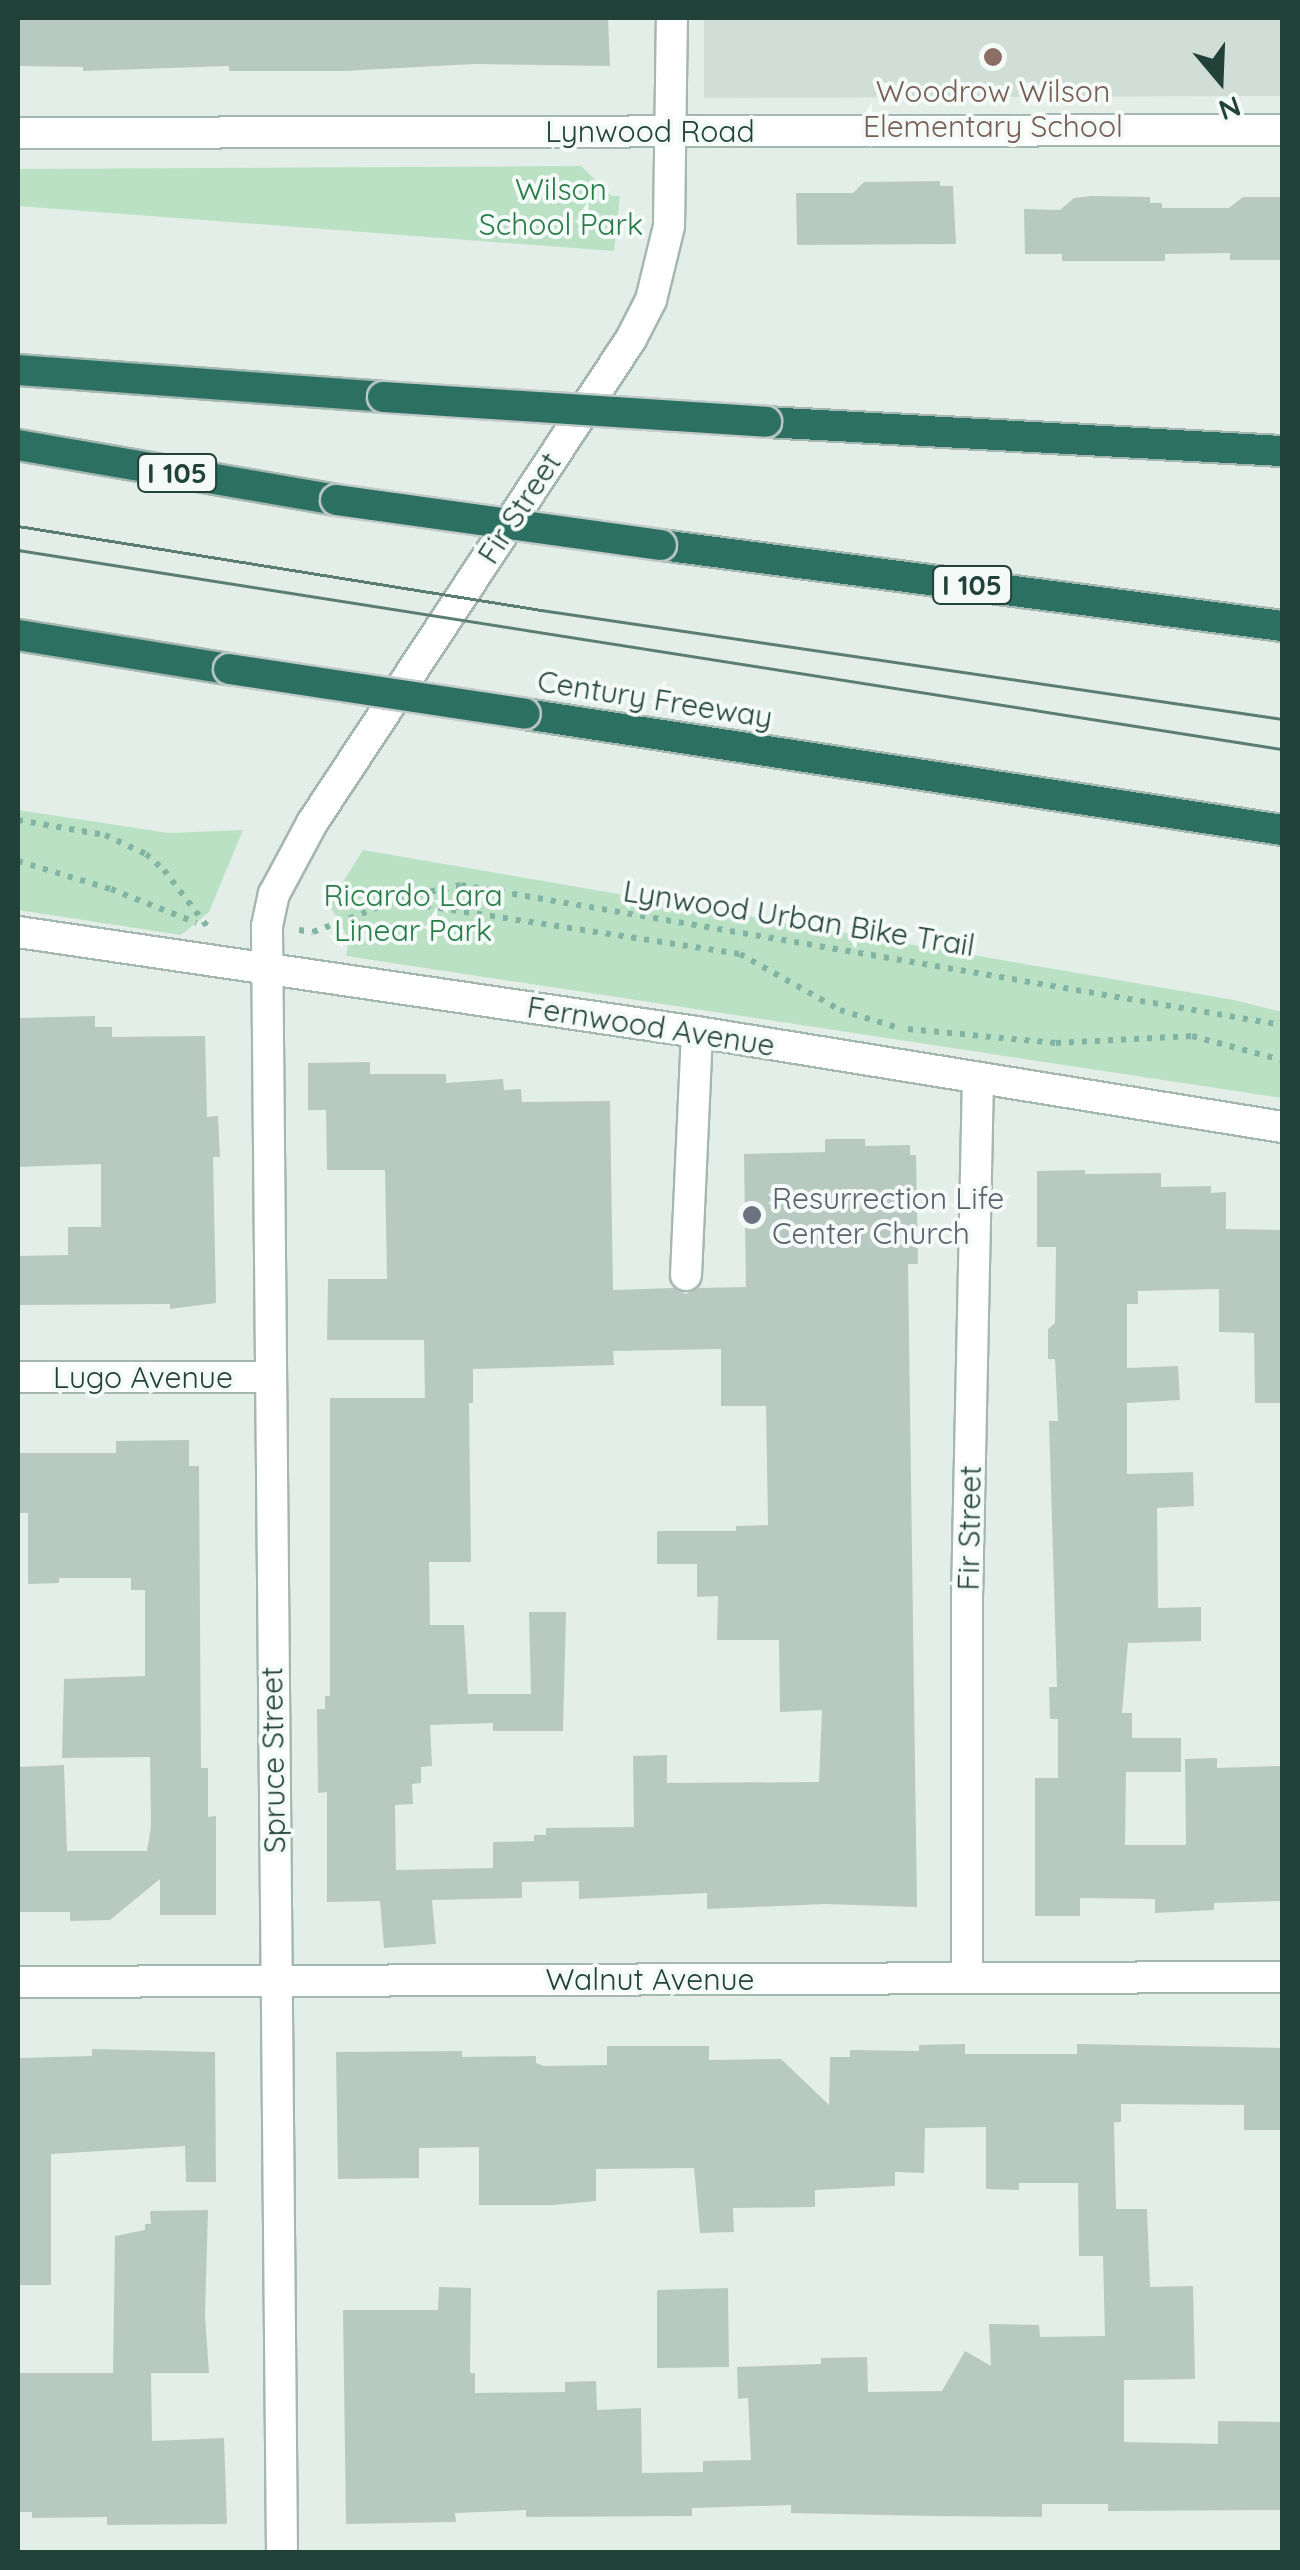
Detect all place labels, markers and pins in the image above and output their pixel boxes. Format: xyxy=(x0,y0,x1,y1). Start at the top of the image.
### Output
marker: Woodrow Wilson Elementary School xyxy=(982,46,1004,68)
place label: Woodrow Wilson Elementary School xyxy=(863,73,1123,144)
place label: Resurrection Life Center Church xyxy=(772,1180,1004,1250)
marker: Resurrection Life Center Church xyxy=(741,1204,763,1226)

